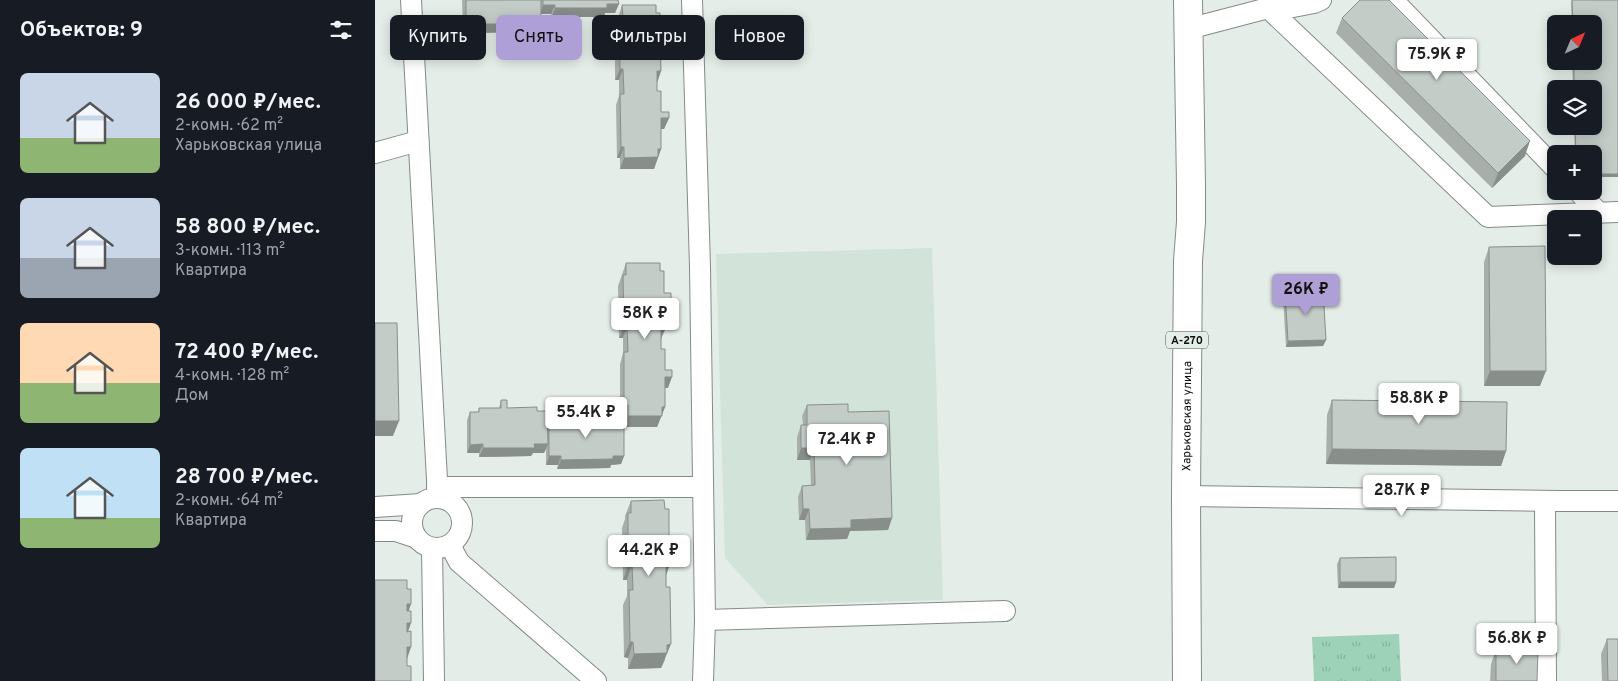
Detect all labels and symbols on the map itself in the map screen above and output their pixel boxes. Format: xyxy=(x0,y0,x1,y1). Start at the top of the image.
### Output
north arrow xyxy=(1547,15,1603,70)
pin: 75.9K ₽ xyxy=(1391,38,1483,81)
pin: 26K ₽ xyxy=(1271,274,1341,316)
pin: 58K ₽ xyxy=(610,298,680,340)
road number: А-270 xyxy=(1166,332,1208,348)
street label: Харьковская улица xyxy=(1179,361,1196,471)
pin: 58.8K ₽ xyxy=(1373,382,1465,425)
pin: 55.4K ₽ xyxy=(540,396,632,439)
pin: 72.4K ₽ xyxy=(801,424,893,466)
pin: 28.7K ₽ xyxy=(1356,474,1448,517)
pin: 44.2K ₽ xyxy=(603,534,695,577)
pin: 56.8K ₽ xyxy=(1471,622,1563,665)

